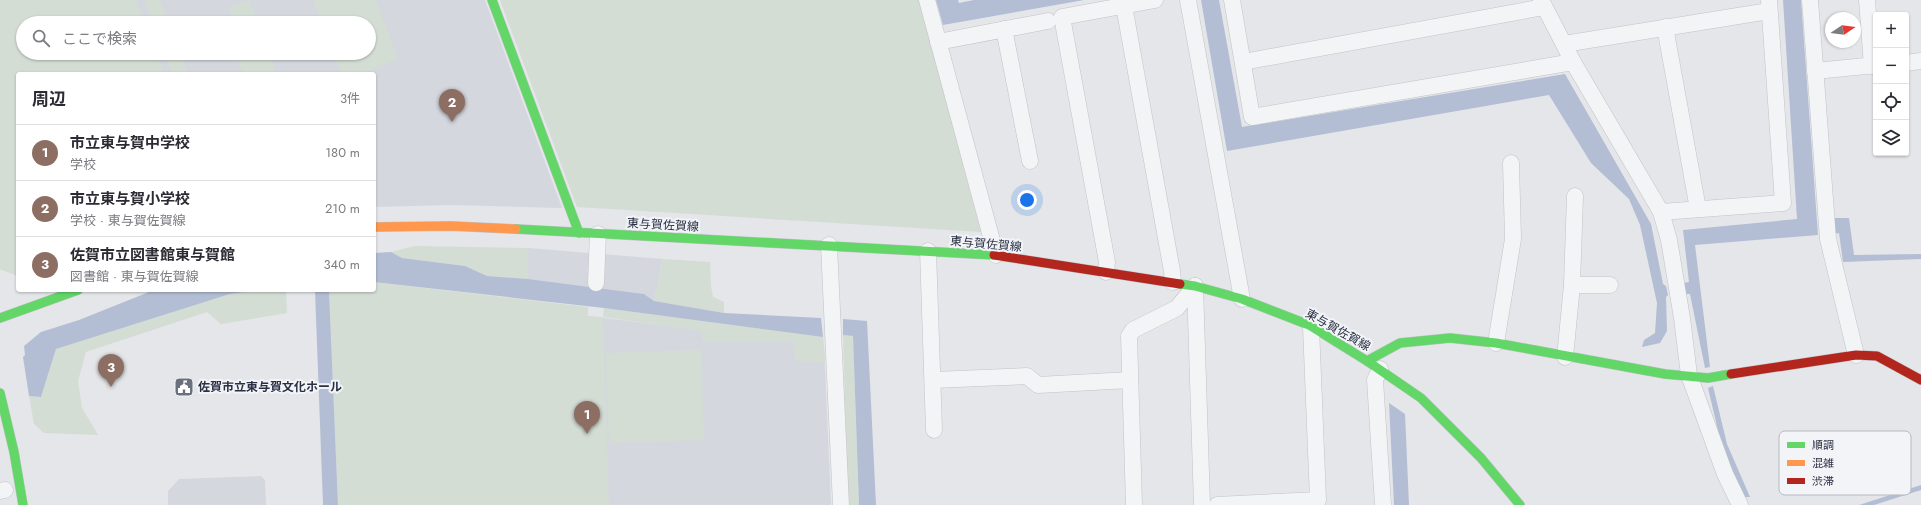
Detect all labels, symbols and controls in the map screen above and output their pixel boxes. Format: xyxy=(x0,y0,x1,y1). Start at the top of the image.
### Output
north arrow xyxy=(1825,12,1861,48)
map controls xyxy=(1873,12,1909,156)
button: + xyxy=(1873,12,1909,48)
search box xyxy=(16,16,376,60)
icon: search xyxy=(30,27,52,49)
text: ここで検索 xyxy=(62,28,137,50)
button: − xyxy=(1873,48,1909,84)
button: locate xyxy=(1873,84,1909,120)
text: 周辺 xyxy=(32,87,66,111)
text: 3件 xyxy=(340,89,360,108)
pin: 2 xyxy=(439,89,465,122)
button: layers xyxy=(1873,120,1909,156)
text: 市立東与賀中学校 xyxy=(70,132,190,154)
text: 1 xyxy=(42,143,48,162)
text: 180 m xyxy=(325,143,360,162)
text: 学校 xyxy=(70,155,96,174)
text: 市立東与賀小学校 xyxy=(70,188,190,210)
your location xyxy=(1017,190,1037,210)
text: 2 xyxy=(41,199,49,218)
text: 210 m xyxy=(325,199,360,218)
text: 学校 · 東与賀佐賀線 xyxy=(70,211,186,230)
street label: 東与賀佐賀線 xyxy=(627,214,699,236)
street label: 東与賀佐賀線 xyxy=(949,232,1023,256)
text: 佐賀市立図書館東与賀館 xyxy=(70,244,235,266)
text: 3 xyxy=(41,255,49,274)
text: 340 m xyxy=(323,255,360,274)
text: 図書館 · 東与賀佐賀線 xyxy=(70,267,199,286)
street label: 東与賀佐賀線 xyxy=(1302,305,1374,355)
pin: 3 xyxy=(98,354,124,387)
public building icon: 佐賀市立東与賀文化ホール xyxy=(173,376,195,398)
place label: 佐賀市立東与賀文化ホール xyxy=(198,378,342,396)
pin: 1 xyxy=(574,401,600,434)
legend xyxy=(1779,431,1911,495)
text: 順調 xyxy=(1812,437,1834,453)
text: 混雑 xyxy=(1812,455,1834,471)
text: 渋滞 xyxy=(1812,473,1834,489)

